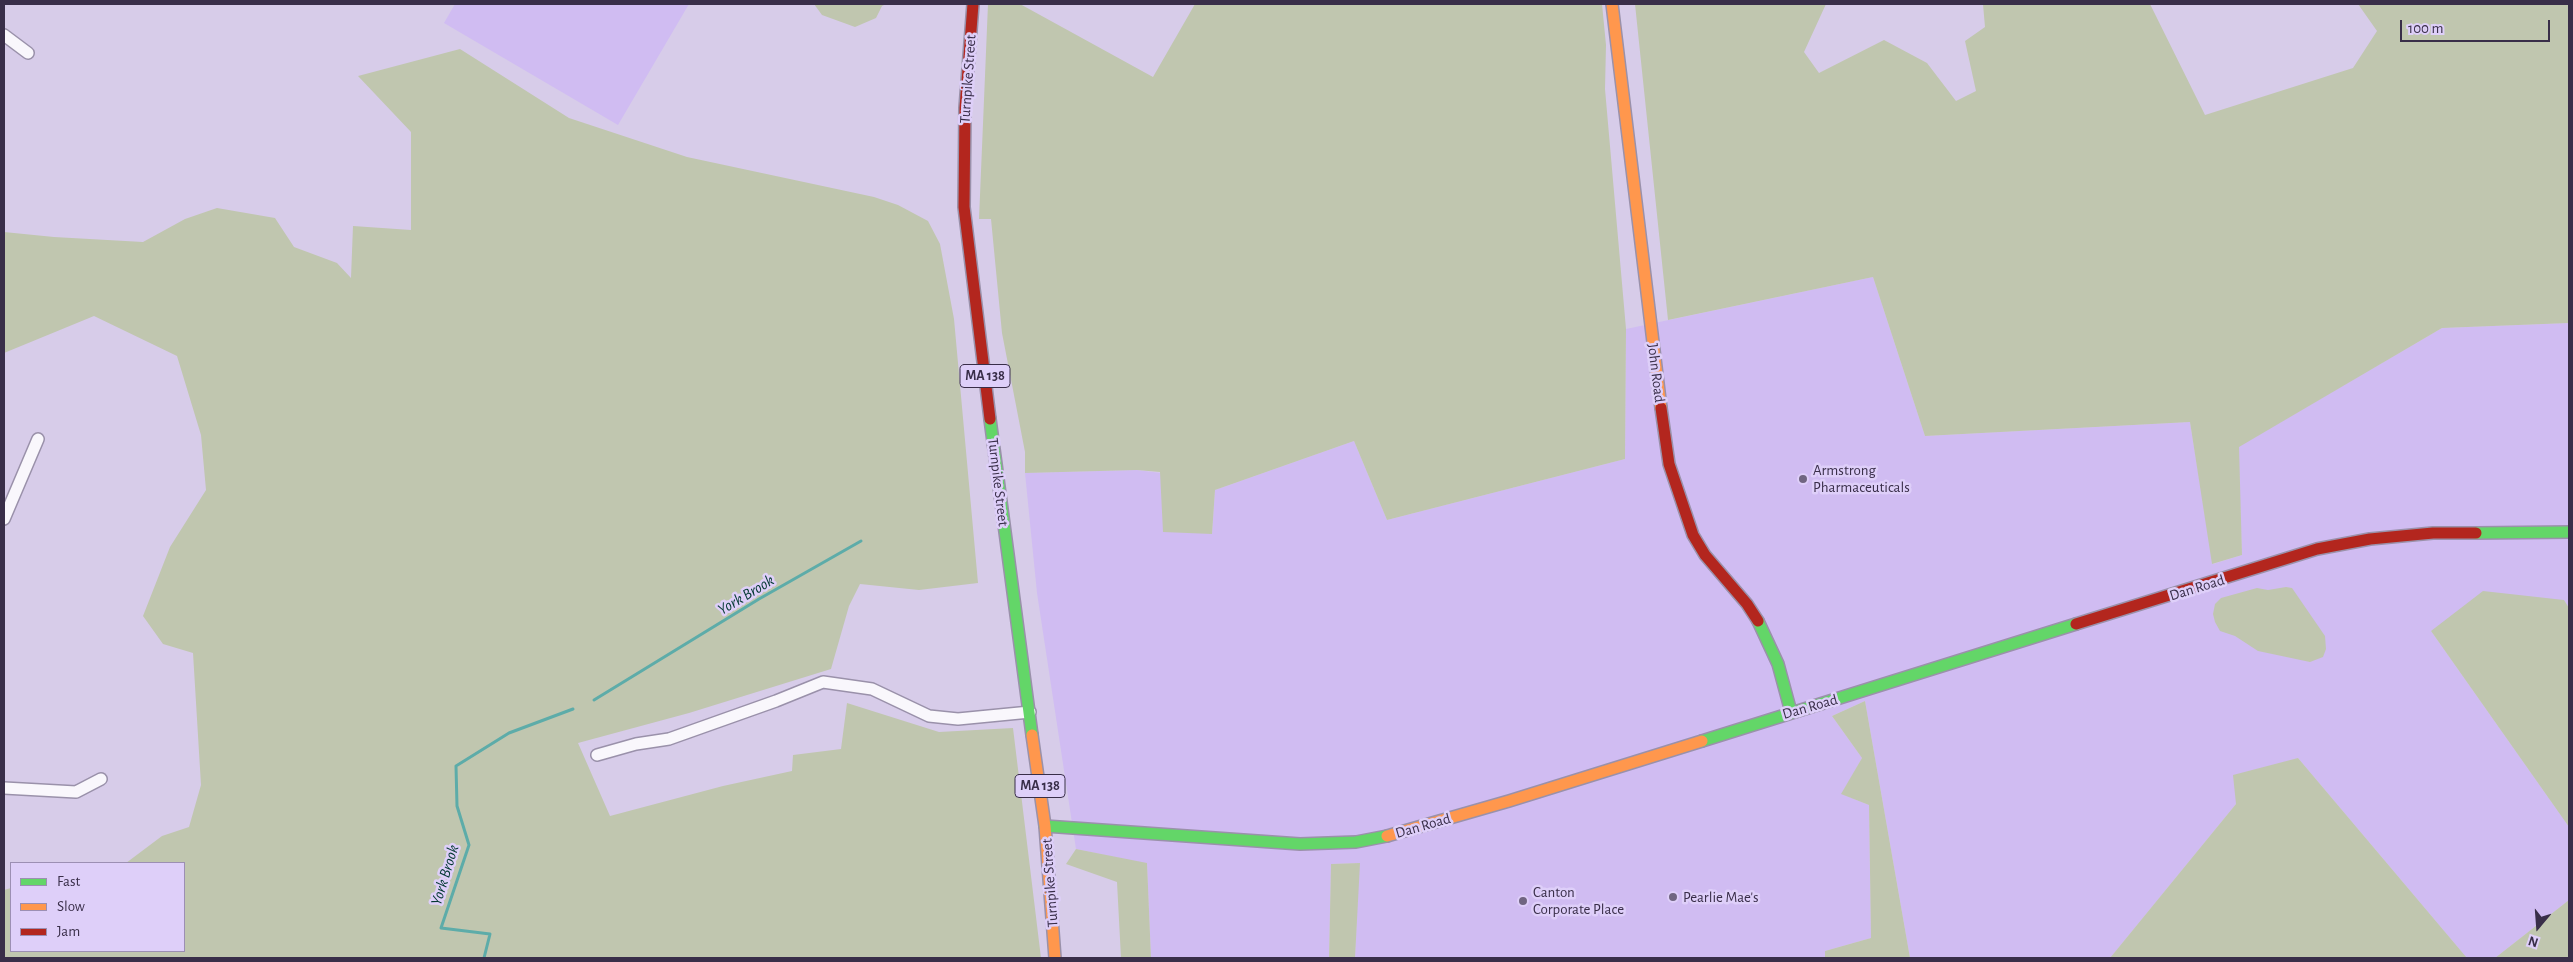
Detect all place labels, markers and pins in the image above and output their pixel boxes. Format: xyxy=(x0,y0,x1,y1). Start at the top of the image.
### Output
place label: Armstrong Pharmaceuticals xyxy=(1813,461,1910,496)
marker: Armstrong Pharmaceuticals xyxy=(1797,473,1809,485)
place label: Canton Corporate Place xyxy=(1533,883,1624,918)
place label: Pearlie Mae's xyxy=(1683,888,1759,906)
marker: Pearlie Mae's xyxy=(1667,891,1679,903)
marker: Canton Corporate Place xyxy=(1517,895,1529,907)

